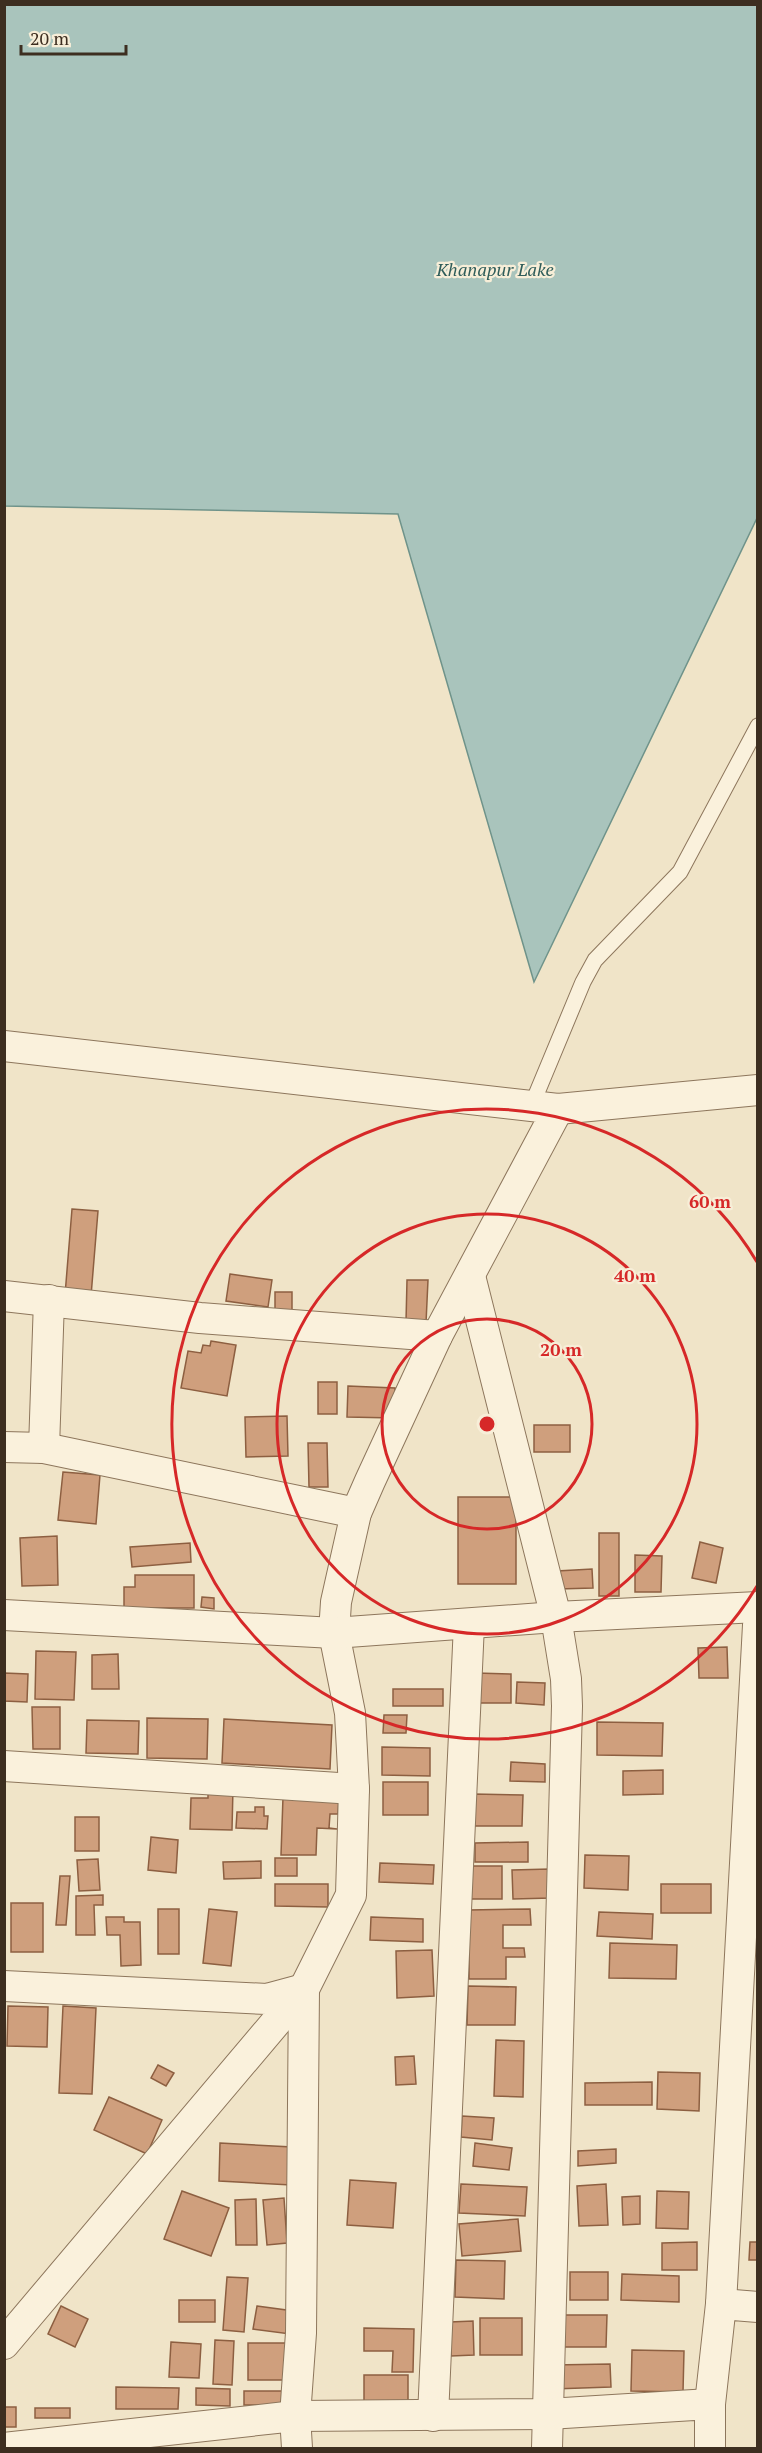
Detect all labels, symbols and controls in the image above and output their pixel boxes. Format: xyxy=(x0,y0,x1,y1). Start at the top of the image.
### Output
scale bar xyxy=(21,18,126,56)
text: 20 m xyxy=(30,26,70,50)
water label: Khanapur Lake xyxy=(435,257,554,281)
text: 60 m xyxy=(689,1189,731,1213)
text: 40 m xyxy=(614,1263,656,1287)
text: 20 m xyxy=(540,1337,582,1361)
centre of rings xyxy=(477,1414,497,1434)

